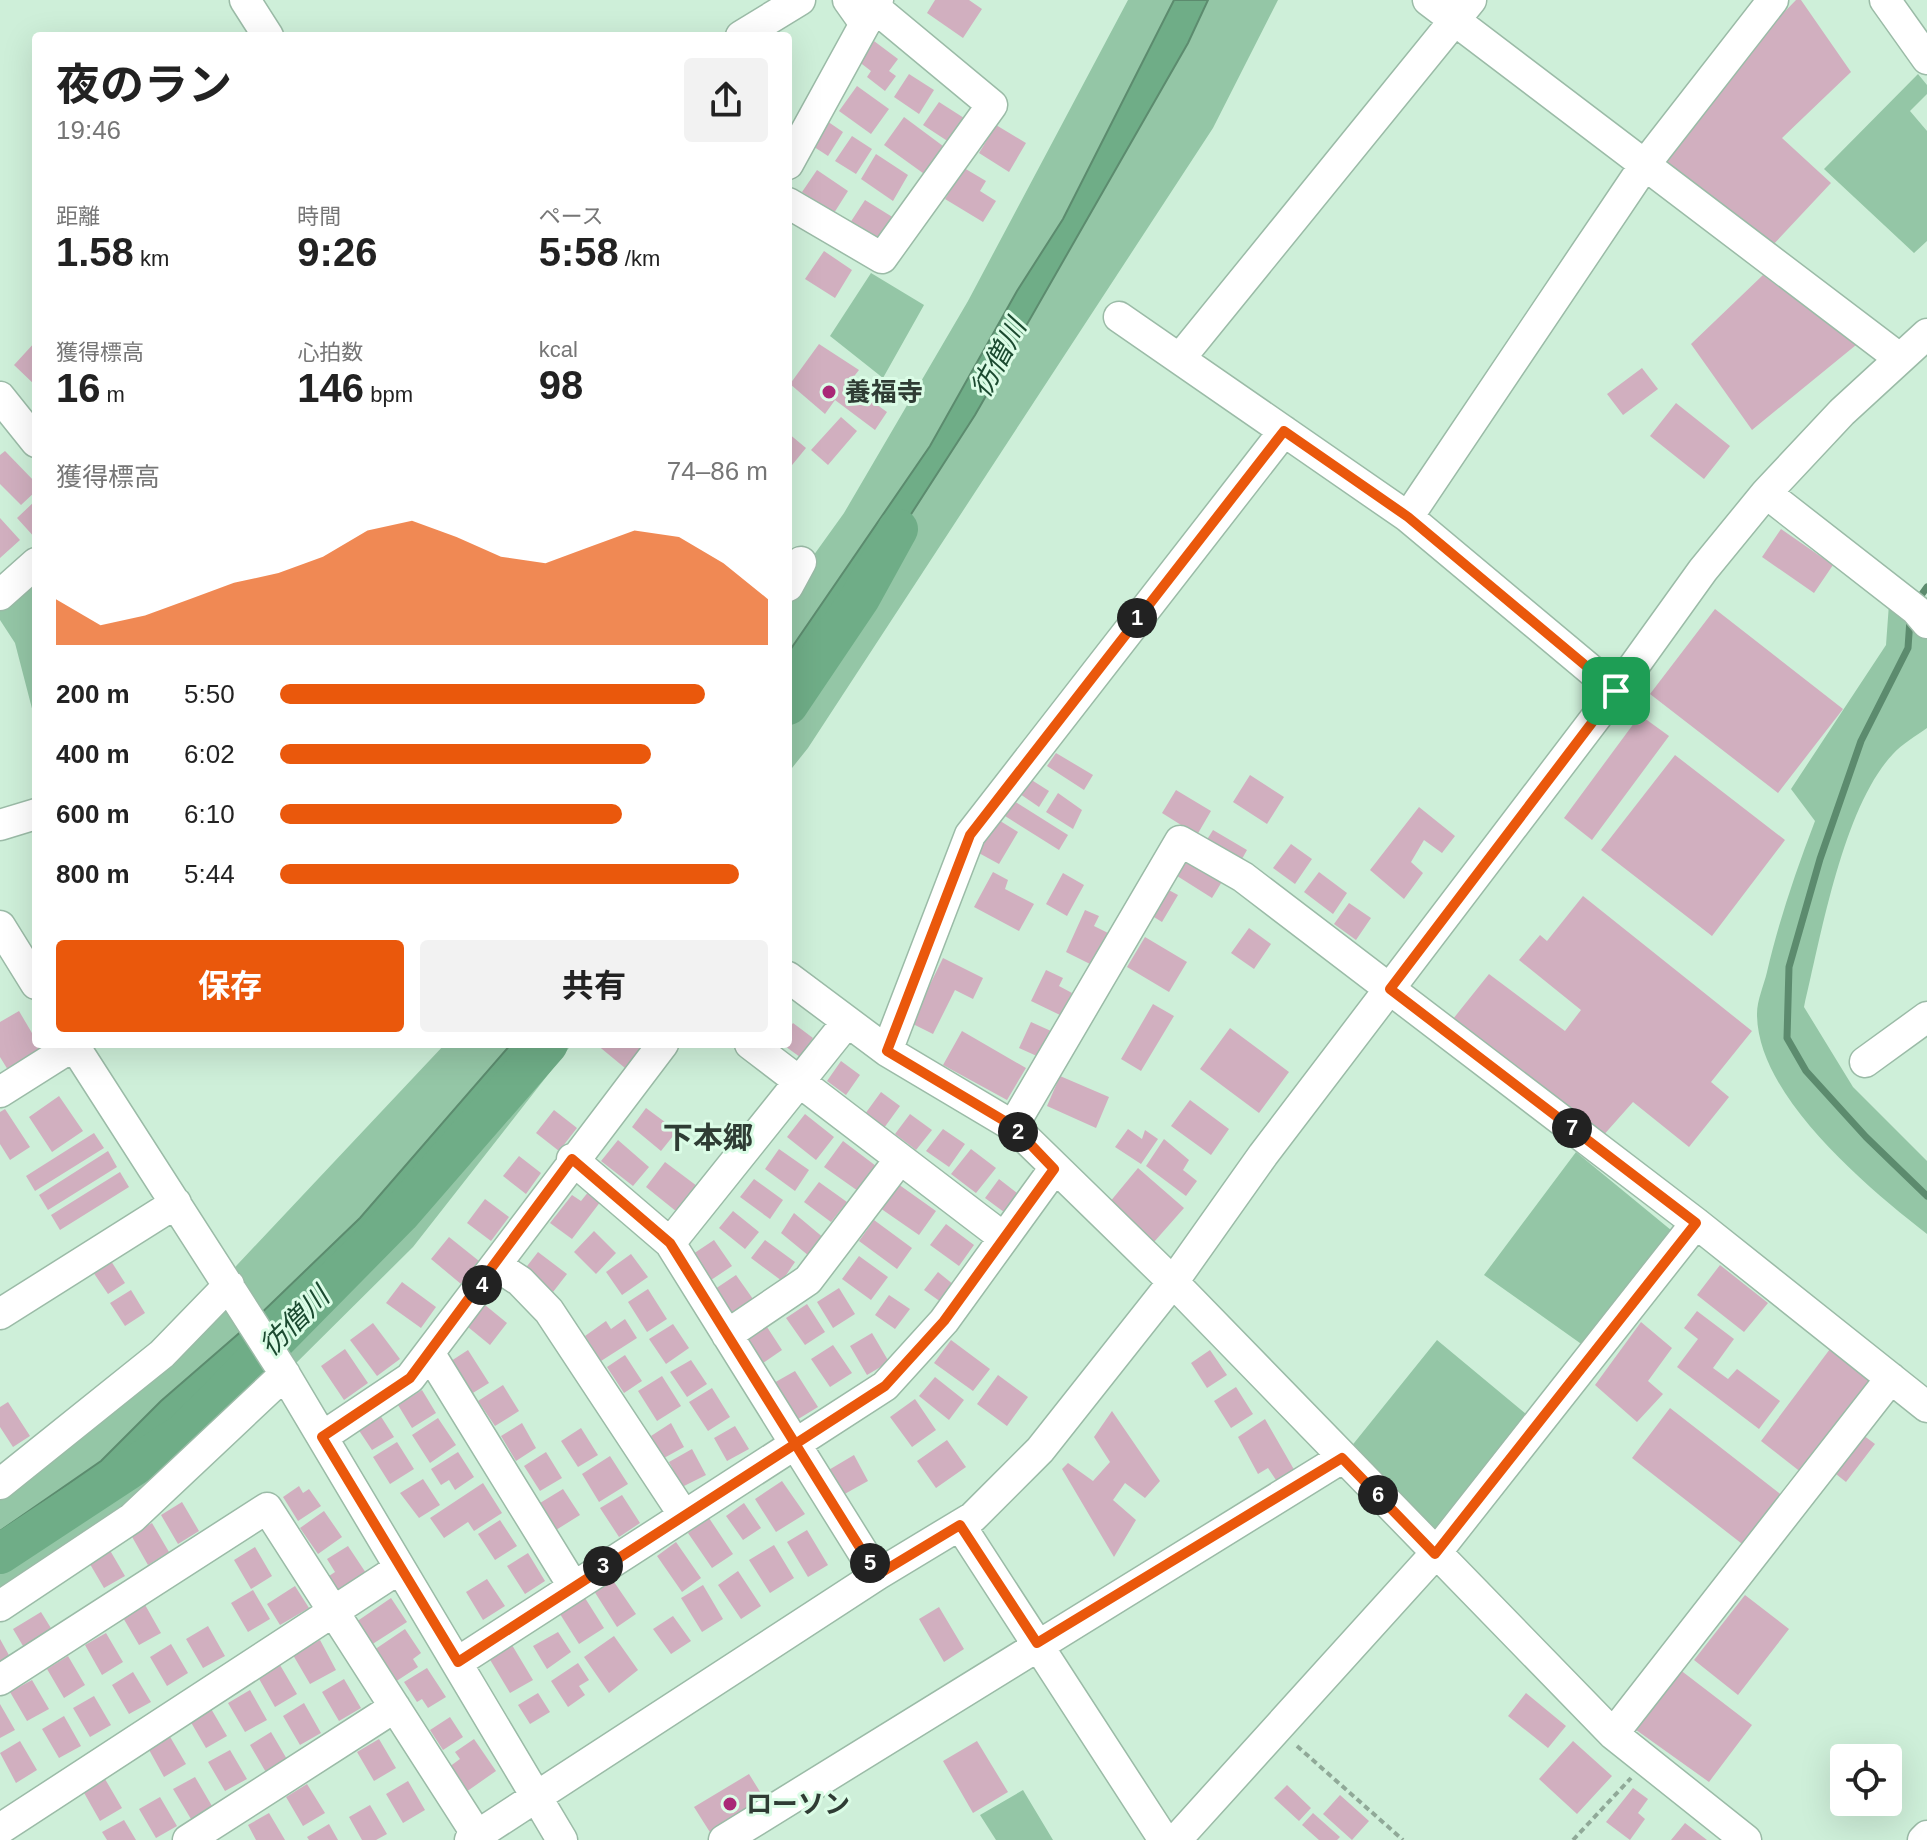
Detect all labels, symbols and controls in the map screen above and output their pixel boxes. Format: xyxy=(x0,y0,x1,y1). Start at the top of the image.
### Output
button: share xyxy=(684,58,768,142)
text: 夜のラン xyxy=(56,60,232,109)
text: 19:46 xyxy=(56,115,121,145)
text: 距離 xyxy=(56,204,100,229)
text: 時間 xyxy=(297,204,341,229)
text: ペース xyxy=(539,204,604,229)
text: 1.58 xyxy=(56,230,134,274)
text: 9:26 xyxy=(297,230,377,274)
text: 5:58 xyxy=(539,230,619,274)
text: km xyxy=(134,246,169,271)
text: /km xyxy=(619,246,660,271)
water label: 彷僧川 xyxy=(965,311,1033,403)
text: kcal xyxy=(539,337,578,362)
text: 獲得標高 xyxy=(56,340,144,365)
text: 心拍数 xyxy=(297,340,363,365)
text: 98 xyxy=(539,363,583,407)
text: 16 xyxy=(56,366,101,410)
text: 146 xyxy=(297,366,364,410)
place label: 養福寺 xyxy=(845,377,923,407)
text: m xyxy=(101,382,125,407)
text: bpm xyxy=(364,382,413,407)
marker: 養福寺 xyxy=(820,383,838,401)
text: 74–86 m xyxy=(667,456,768,486)
text: 獲得標高 xyxy=(56,462,160,492)
pin: 1 xyxy=(1117,598,1157,638)
text: 1 xyxy=(1131,605,1143,630)
pin xyxy=(1582,657,1650,725)
icon: arrive xyxy=(1594,669,1638,713)
text: 200 m xyxy=(56,679,130,709)
text: 5:50 xyxy=(184,679,235,709)
text: 400 m xyxy=(56,739,130,769)
text: 6:02 xyxy=(184,739,235,769)
text: 600 m xyxy=(56,799,130,829)
text: 6:10 xyxy=(184,799,235,829)
text: 800 m xyxy=(56,859,130,889)
text: 5:44 xyxy=(184,859,235,889)
button: 保存 xyxy=(56,940,404,1032)
button: 共有 xyxy=(420,940,768,1032)
pin: 7 xyxy=(1552,1108,1592,1148)
pin: 2 xyxy=(998,1112,1038,1152)
text: 7 xyxy=(1566,1115,1578,1140)
text: 2 xyxy=(1012,1119,1024,1144)
district label: 下本郷 xyxy=(663,1121,753,1154)
pin: 4 xyxy=(462,1265,502,1305)
text: 4 xyxy=(476,1272,488,1297)
water label: 彷僧川 xyxy=(254,1279,337,1362)
pin: 6 xyxy=(1358,1475,1398,1515)
text: 6 xyxy=(1372,1482,1384,1507)
pin: 5 xyxy=(850,1543,890,1583)
pin: 3 xyxy=(583,1546,623,1586)
text: 5 xyxy=(864,1550,876,1575)
text: 3 xyxy=(597,1553,609,1578)
map controls xyxy=(1830,1744,1902,1816)
button: locate xyxy=(1830,1744,1902,1816)
place label: ローソン xyxy=(746,1789,850,1819)
marker: ローソン xyxy=(721,1795,739,1813)

